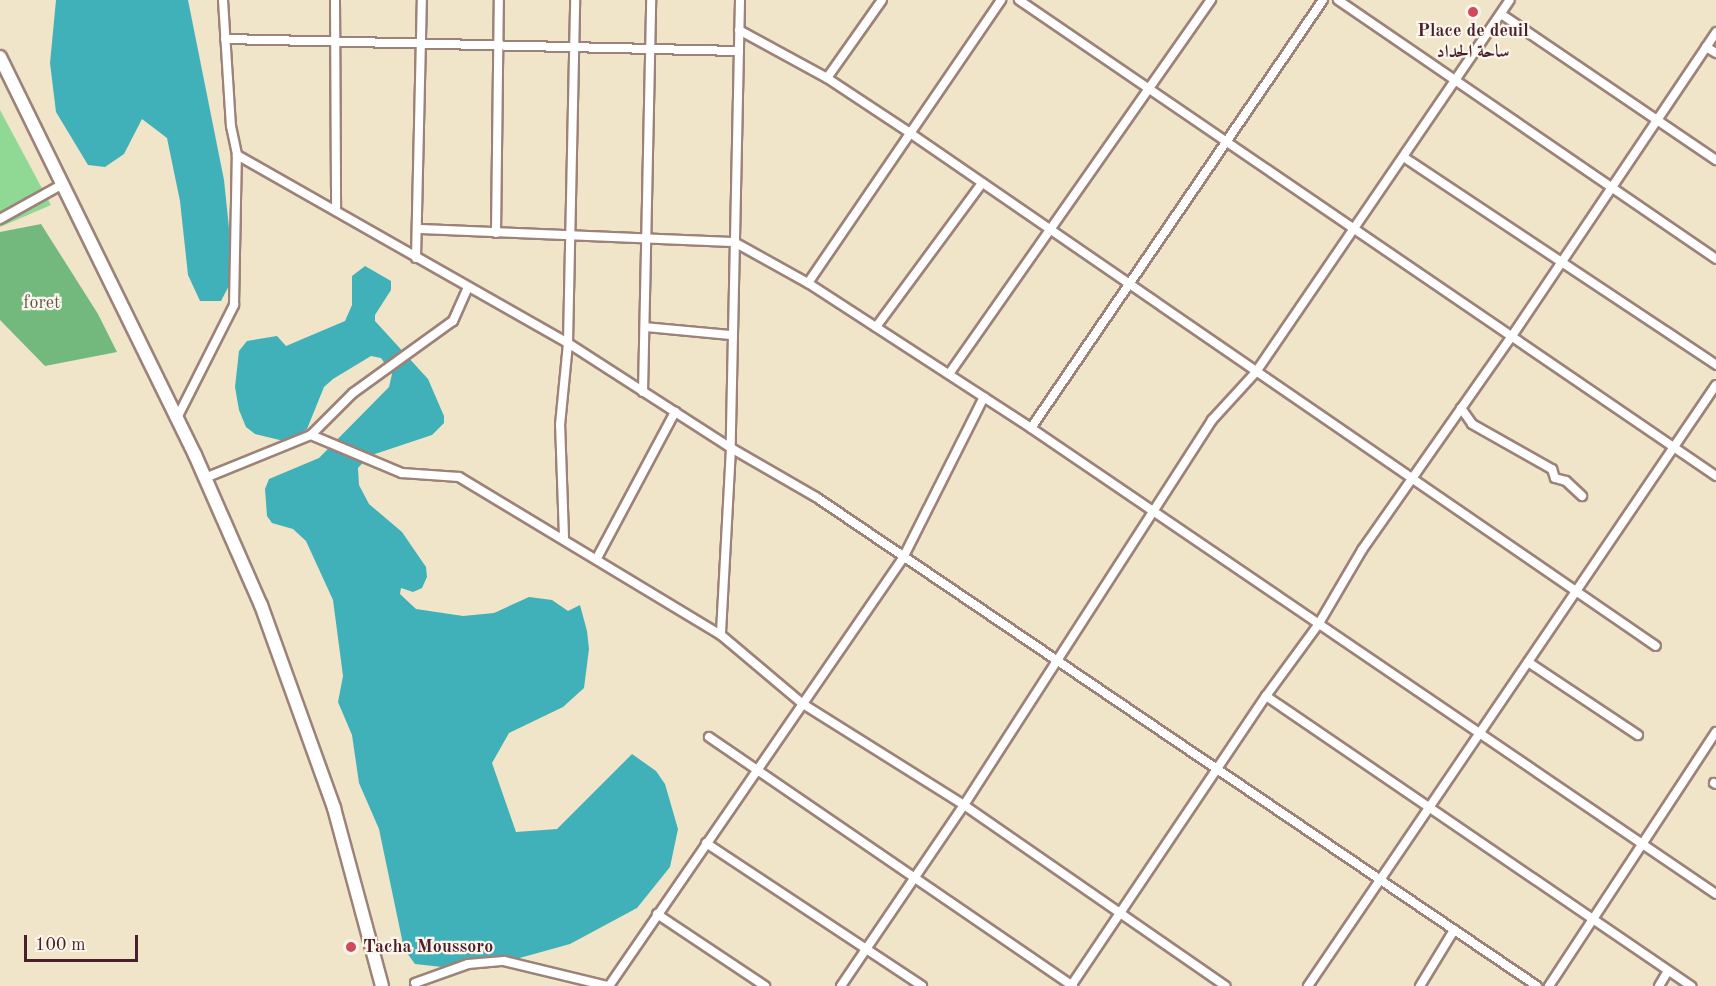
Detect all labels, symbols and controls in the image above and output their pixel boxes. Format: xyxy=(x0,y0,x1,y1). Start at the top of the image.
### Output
marker: Place de deuil ساحة الحداد xyxy=(1466,5,1480,19)
place label: Place de deuil ساحة الحداد xyxy=(1417,21,1529,63)
park label: foret xyxy=(24,292,60,314)
scale bar xyxy=(27,923,141,961)
text: 100 m xyxy=(35,936,86,954)
place label: Tacha Moussoro xyxy=(363,936,493,958)
marker: Tacha Moussoro xyxy=(344,940,358,954)

